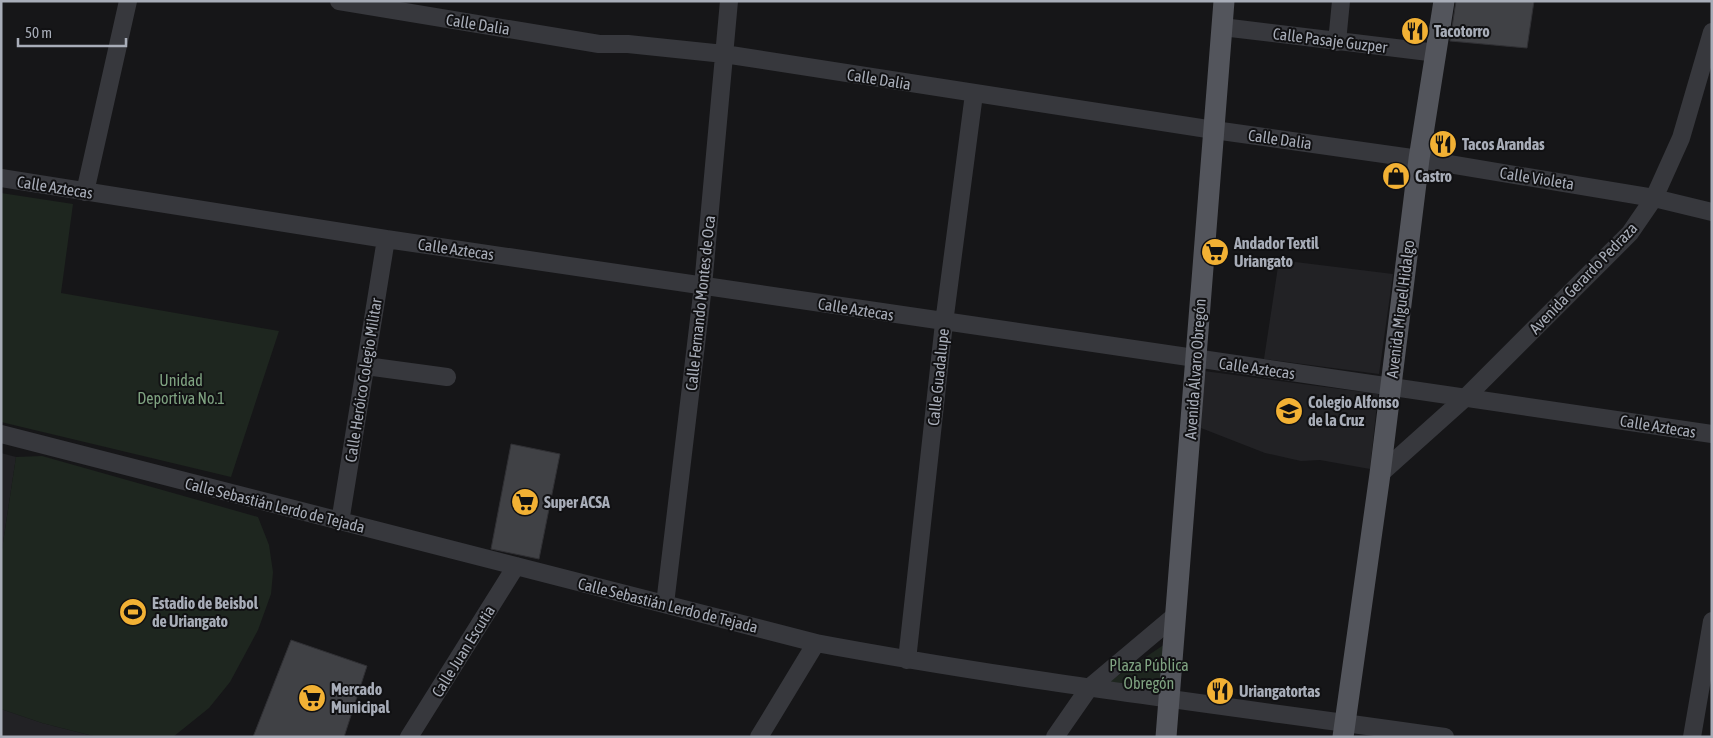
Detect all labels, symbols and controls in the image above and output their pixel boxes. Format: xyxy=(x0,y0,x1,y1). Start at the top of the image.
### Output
street label: Calle Dalia xyxy=(445,10,511,38)
scale bar xyxy=(18,15,125,47)
restaurant icon: Tacotorro xyxy=(1400,16,1430,46)
place label: Tacotorro xyxy=(1434,22,1490,40)
text: 50 m xyxy=(25,24,52,41)
street label: Calle Pasaje Guzper xyxy=(1272,24,1389,57)
street label: Calle Dalia xyxy=(846,65,912,93)
street label: Calle Dalia xyxy=(1247,126,1313,152)
restaurant icon: Tacos Arandas xyxy=(1428,129,1458,159)
place label: Tacos Arandas xyxy=(1462,135,1545,153)
shop icon: Castro xyxy=(1381,161,1411,191)
street label: Calle Violeta xyxy=(1499,163,1575,193)
place label: Castro xyxy=(1415,167,1453,185)
street label: Calle Aztecas xyxy=(16,172,95,202)
street label: Calle Fernando Montes de Oca xyxy=(682,214,718,392)
street label: Avenida Gerardo Pedraza xyxy=(1525,219,1641,337)
place label: Andador Textil Uriangato xyxy=(1233,234,1320,270)
street label: Calle Aztecas xyxy=(417,235,496,263)
supermarket icon: Andador Textil Uriangato xyxy=(1200,237,1230,267)
street label: Avenida Miguel Hidalgo xyxy=(1383,239,1418,379)
street label: Calle Aztecas xyxy=(817,294,896,324)
street label: Calle Heróico Colegio Militar xyxy=(341,296,386,464)
street label: Avenida Álvaro Obregón xyxy=(1181,298,1210,440)
street label: Calle Guadalupe xyxy=(924,327,953,427)
street label: Calle Aztecas xyxy=(1218,354,1297,382)
park label: Unidad Deportiva No.1 xyxy=(137,371,225,408)
place label: Colegio Alfonso de la Cruz xyxy=(1308,393,1400,429)
school or university icon: Colegio Alfonso de la Cruz xyxy=(1274,396,1304,426)
street label: Calle Aztecas xyxy=(1619,411,1698,441)
street label: Calle Sebastián Lerdo de Tejada xyxy=(183,474,367,537)
supermarket icon: Super ACSA xyxy=(510,487,540,517)
place label: Super ACSA xyxy=(544,493,610,511)
street label: Calle Sebastián Lerdo de Tejada xyxy=(576,574,760,637)
place label: Estadio de Beisbol de Uriangato xyxy=(152,594,259,630)
sports icon: Estadio de Beisbol de Uriangato xyxy=(118,597,148,627)
street label: Calle Juan Escutia xyxy=(428,602,498,700)
park label: Plaza Pública Obregón xyxy=(1109,656,1189,693)
restaurant icon: Uriangatortas xyxy=(1205,676,1235,706)
place label: Mercado Municipal xyxy=(331,680,391,716)
place label: Uriangatortas xyxy=(1239,682,1321,700)
supermarket icon: Mercado Municipal xyxy=(297,683,327,713)

